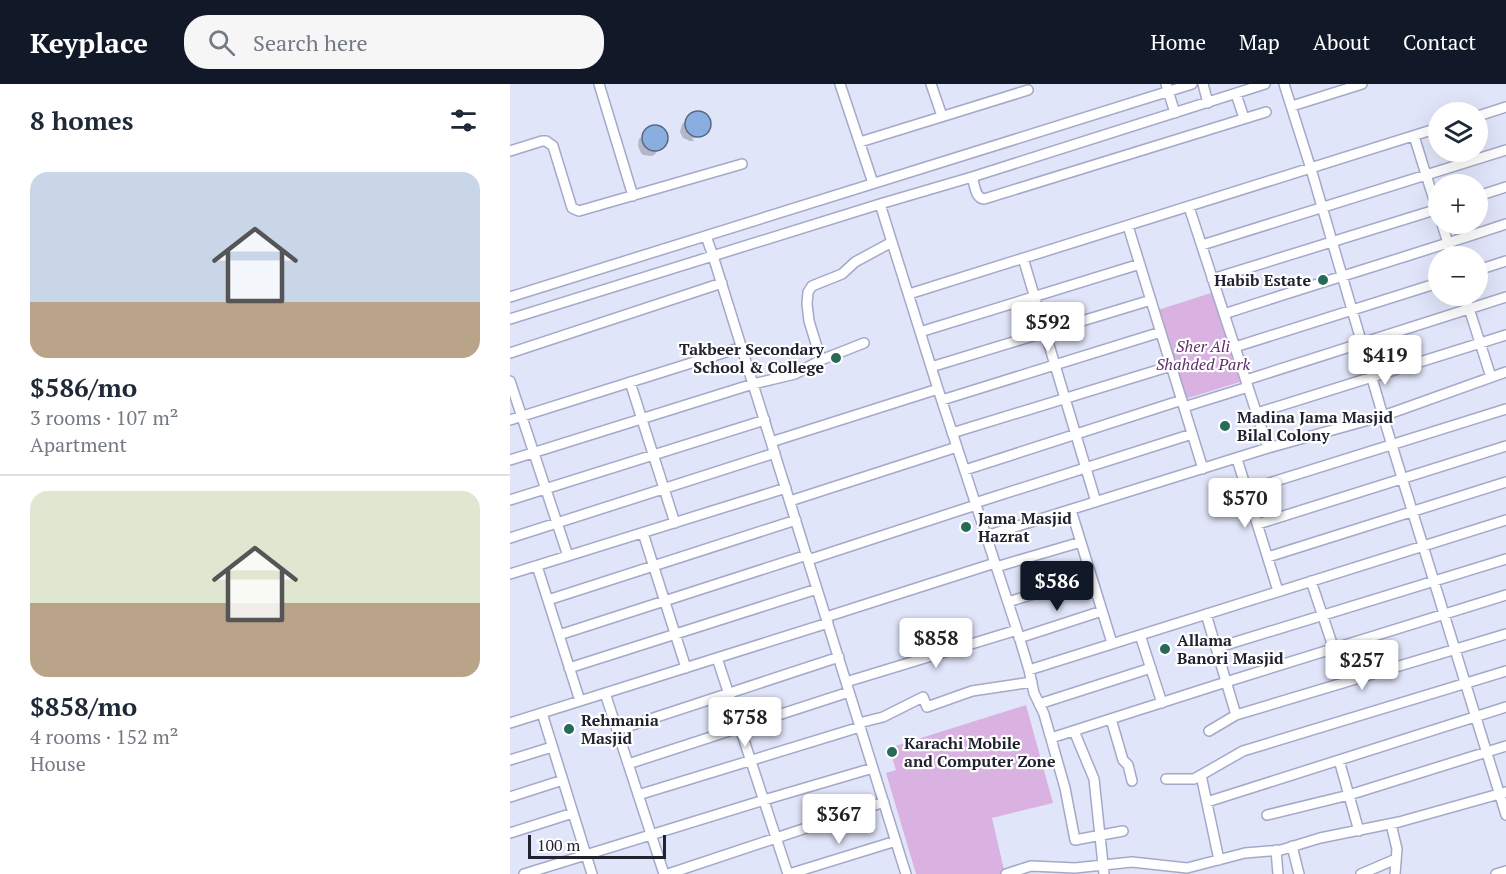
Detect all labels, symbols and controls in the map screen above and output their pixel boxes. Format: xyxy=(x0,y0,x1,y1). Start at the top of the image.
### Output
search box xyxy=(184,15,604,69)
text: Keyplace xyxy=(30,24,148,61)
icon: search xyxy=(205,26,238,59)
text: Search here xyxy=(253,28,368,57)
text: Home xyxy=(1150,28,1206,56)
text: Map xyxy=(1239,28,1280,56)
text: About xyxy=(1313,28,1370,56)
text: Contact xyxy=(1403,28,1476,56)
map controls xyxy=(1428,102,1488,306)
button: layers xyxy=(1428,102,1488,162)
text: 8 homes xyxy=(30,103,134,137)
icon: filters xyxy=(447,104,480,137)
button: + xyxy=(1428,174,1488,234)
icon: home xyxy=(201,211,309,319)
button: − xyxy=(1428,246,1488,306)
place label: Habib Estate xyxy=(1214,269,1311,291)
marker: Habib Estate xyxy=(1316,273,1330,287)
pin: $592 xyxy=(1012,302,1084,353)
text: $592 xyxy=(1025,308,1071,335)
park label: Sher Ali Shahded Park xyxy=(1156,335,1250,375)
pin: $419 xyxy=(1349,335,1421,386)
place label: Takbeer Secondary School & College xyxy=(679,338,825,378)
text: $419 xyxy=(1362,341,1408,368)
marker: Takbeer Secondary School & College xyxy=(829,351,843,365)
text: $586/mo xyxy=(30,370,137,404)
text: 3 rooms · 107 m² xyxy=(30,404,178,431)
place label: Madina Jama Masjid Bilal Colony xyxy=(1237,406,1393,446)
marker: Madina Jama Masjid Bilal Colony xyxy=(1218,419,1232,433)
text: Apartment xyxy=(30,431,127,458)
pin: $570 xyxy=(1209,478,1281,529)
text: $570 xyxy=(1222,484,1268,511)
place label: Jama Masjid Hazrat xyxy=(978,507,1072,547)
marker: Jama Masjid Hazrat xyxy=(959,520,973,534)
icon: home xyxy=(201,530,309,638)
pin: $586 xyxy=(1021,561,1093,612)
text: $586 xyxy=(1034,567,1080,594)
pin: $858 xyxy=(900,618,972,669)
text: $858 xyxy=(913,624,959,651)
place label: Allama Banori Masjid xyxy=(1177,629,1284,669)
pin: $257 xyxy=(1326,640,1398,691)
marker: Allama Banori Masjid xyxy=(1158,642,1172,656)
text: $257 xyxy=(1339,646,1385,673)
text: $858/mo xyxy=(30,689,137,723)
pin: $758 xyxy=(709,697,781,748)
text: $758 xyxy=(722,703,768,730)
place label: Rehmania Masjid xyxy=(581,709,659,749)
marker: Rehmania Masjid xyxy=(562,722,576,736)
text: 4 rooms · 152 m² xyxy=(30,723,178,750)
place label: Karachi Mobile and Computer Zone xyxy=(904,732,1056,772)
marker: Karachi Mobile and Computer Zone xyxy=(885,745,899,759)
text: House xyxy=(30,750,86,777)
pin: $367 xyxy=(803,794,875,845)
text: $367 xyxy=(816,800,862,827)
scale bar xyxy=(528,832,666,860)
text: 100 m xyxy=(537,834,580,856)

